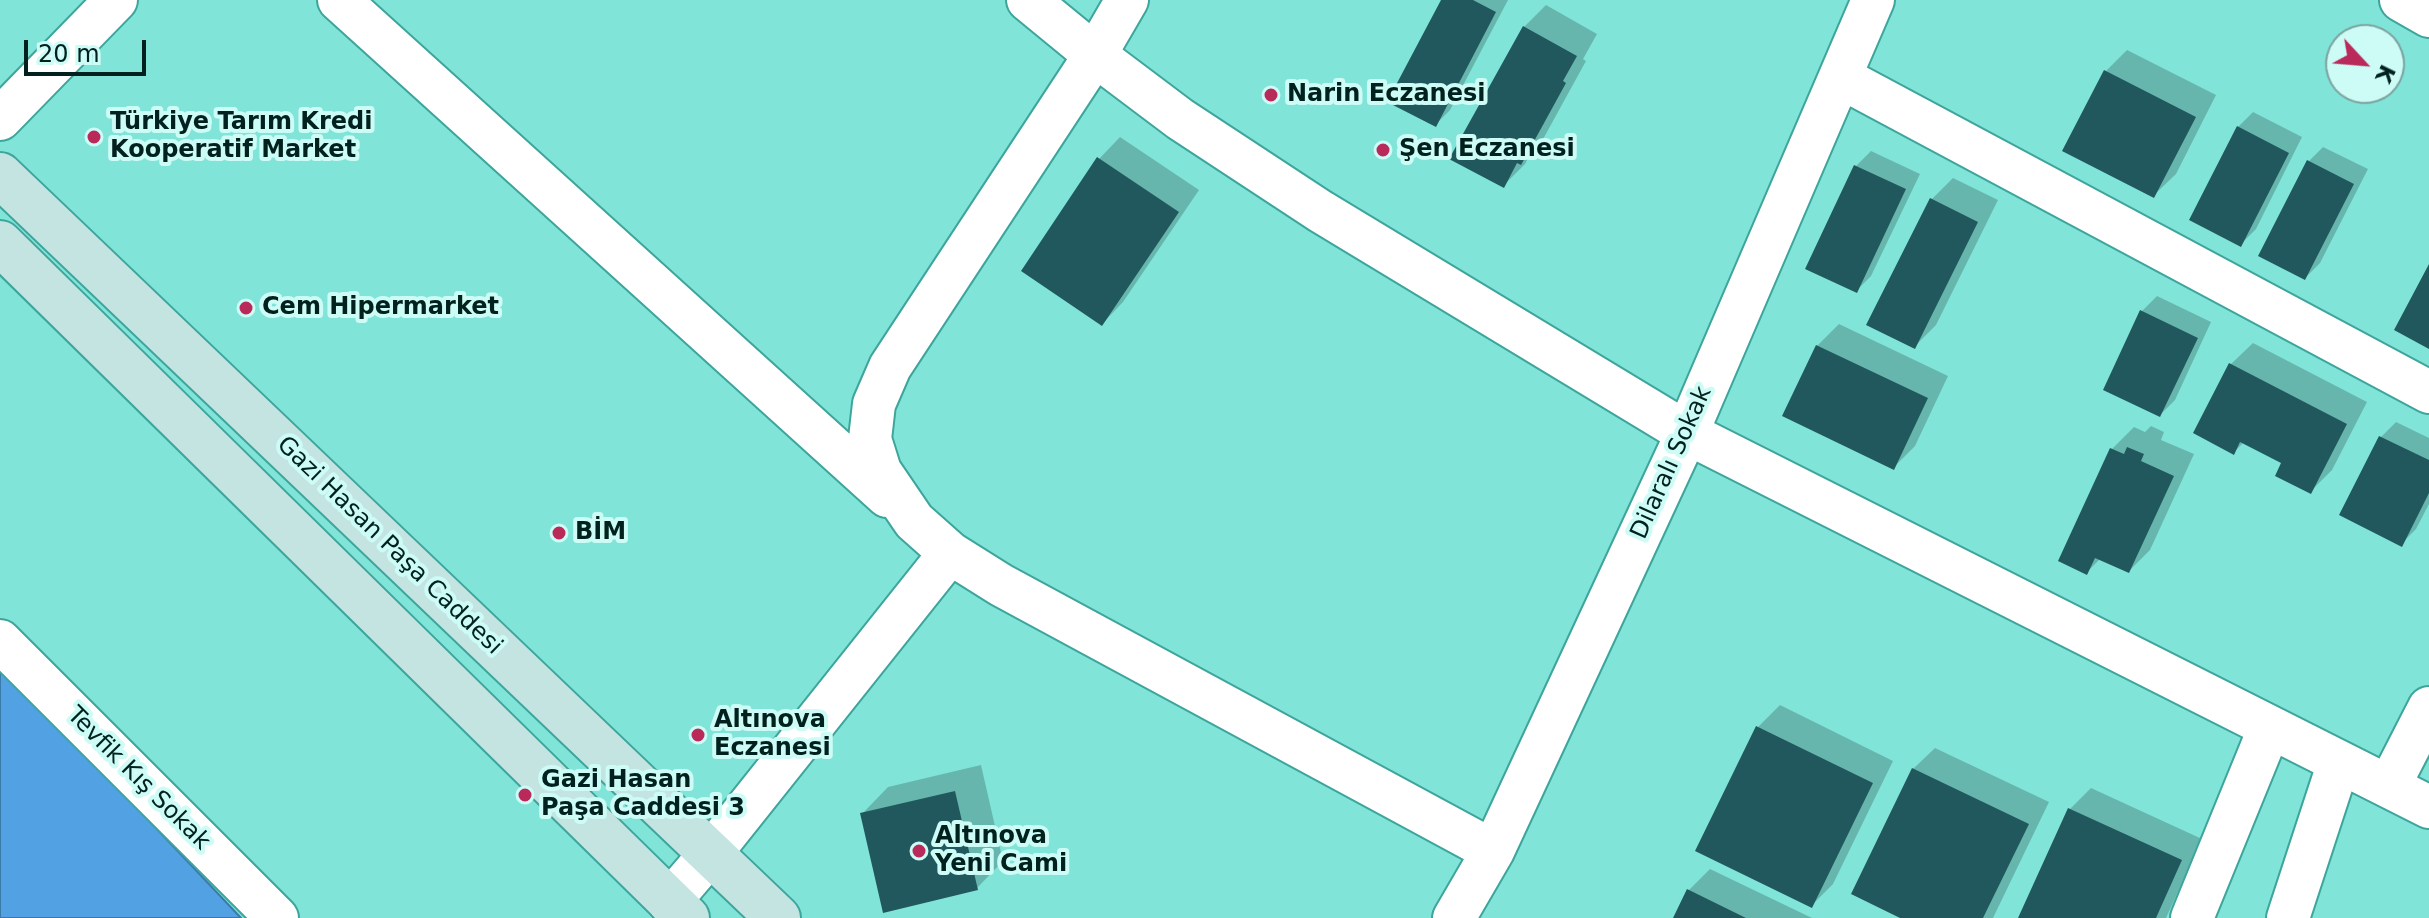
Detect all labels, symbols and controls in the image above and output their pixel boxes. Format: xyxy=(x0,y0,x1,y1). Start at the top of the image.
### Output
scale bar xyxy=(28,24,150,74)
north arrow xyxy=(2325,24,2405,104)
text: 20 m xyxy=(38,40,100,68)
text: K xyxy=(2370,61,2400,87)
place label: Narin Eczanesi xyxy=(1287,81,1485,109)
marker: Narin Eczanesi xyxy=(1262,86,1280,104)
place label: Türkiye Tarım Kredi Kooperatif Market xyxy=(110,109,372,165)
marker: Türkiye Tarım Kredi Kooperatif Market xyxy=(85,128,103,146)
place label: Şen Eczanesi xyxy=(1399,136,1575,164)
marker: Şen Eczanesi xyxy=(1374,141,1392,159)
place label: Cem Hipermarket xyxy=(262,294,499,322)
marker: Cem Hipermarket xyxy=(237,299,255,317)
street label: Dilaralı Sokak xyxy=(1625,382,1719,544)
street label: Gazi Hasan Paşa Caddesi xyxy=(270,431,508,661)
place label: BİM xyxy=(575,519,626,547)
marker: BİM xyxy=(550,524,568,542)
street label: Tevfik Kış Sokak xyxy=(60,701,216,857)
place label: Altınova Eczanesi xyxy=(714,707,831,763)
marker: Altınova Eczanesi xyxy=(689,726,707,744)
place label: Gazi Hasan Paşa Caddesi 3 xyxy=(541,767,745,823)
marker: Gazi Hasan Paşa Caddesi 3 xyxy=(516,786,534,804)
place label: Altınova Yeni Cami xyxy=(935,823,1067,879)
marker: Altınova Yeni Cami xyxy=(910,842,928,860)

